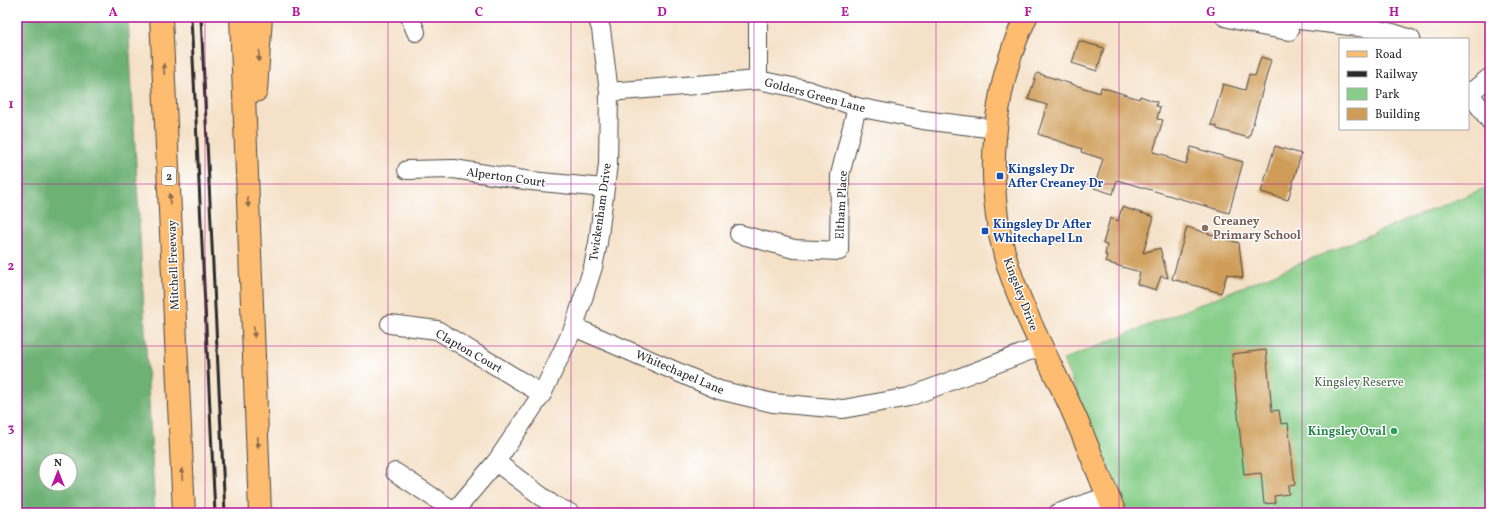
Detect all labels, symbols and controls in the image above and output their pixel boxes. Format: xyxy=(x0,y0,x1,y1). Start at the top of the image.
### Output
text: A xyxy=(108,4,118,22)
text: B xyxy=(292,4,301,22)
text: C xyxy=(475,4,483,22)
text: D xyxy=(657,4,667,22)
text: E xyxy=(841,4,849,22)
text: F xyxy=(1024,4,1032,22)
text: G xyxy=(1206,4,1216,22)
text: H xyxy=(1389,4,1399,22)
legend xyxy=(1339,38,1469,130)
text: Road xyxy=(1375,47,1402,63)
one-way arrow xyxy=(255,50,262,62)
one-way arrow xyxy=(160,63,167,75)
text: Railway xyxy=(1375,67,1418,83)
street label: Golders Green Lane xyxy=(762,75,867,117)
text: Park xyxy=(1375,87,1400,103)
text: 1 xyxy=(8,96,14,114)
text: Building xyxy=(1375,107,1420,123)
street label: Twickenham Drive xyxy=(586,162,616,262)
place label: Kingsley Dr After Creaney Dr xyxy=(1008,162,1104,192)
street label: Alperton Court xyxy=(465,165,547,191)
road number: 2 xyxy=(162,167,176,185)
street label: Eltham Place xyxy=(832,170,852,240)
marker: Kingsley Dr After Creaney Dr xyxy=(995,171,1005,181)
one-way arrow xyxy=(167,192,173,205)
one-way arrow xyxy=(245,196,252,208)
place label: Creaney Primary School xyxy=(1213,214,1301,244)
place label: Kingsley Dr After Whitechapel Ln xyxy=(993,217,1092,247)
street label: Mitchell Freeway xyxy=(164,219,184,310)
marker: Creaney Primary School xyxy=(1200,223,1210,233)
marker: Kingsley Dr After Whitechapel Ln xyxy=(980,226,990,236)
street label: Kingsley Drive xyxy=(999,255,1041,334)
text: 2 xyxy=(8,258,15,276)
one-way arrow xyxy=(251,326,257,339)
street label: Clapton Court xyxy=(432,326,505,377)
street label: Whitechapel Lane xyxy=(633,347,727,399)
park label: Kingsley Reserve xyxy=(1314,375,1404,391)
text: 3 xyxy=(8,420,15,438)
place label: Kingsley Oval xyxy=(1308,424,1386,440)
marker: Kingsley Oval xyxy=(1389,426,1399,436)
one-way arrow xyxy=(255,436,262,448)
north arrow xyxy=(38,452,78,492)
text: N xyxy=(54,456,62,471)
one-way arrow xyxy=(179,468,186,480)

